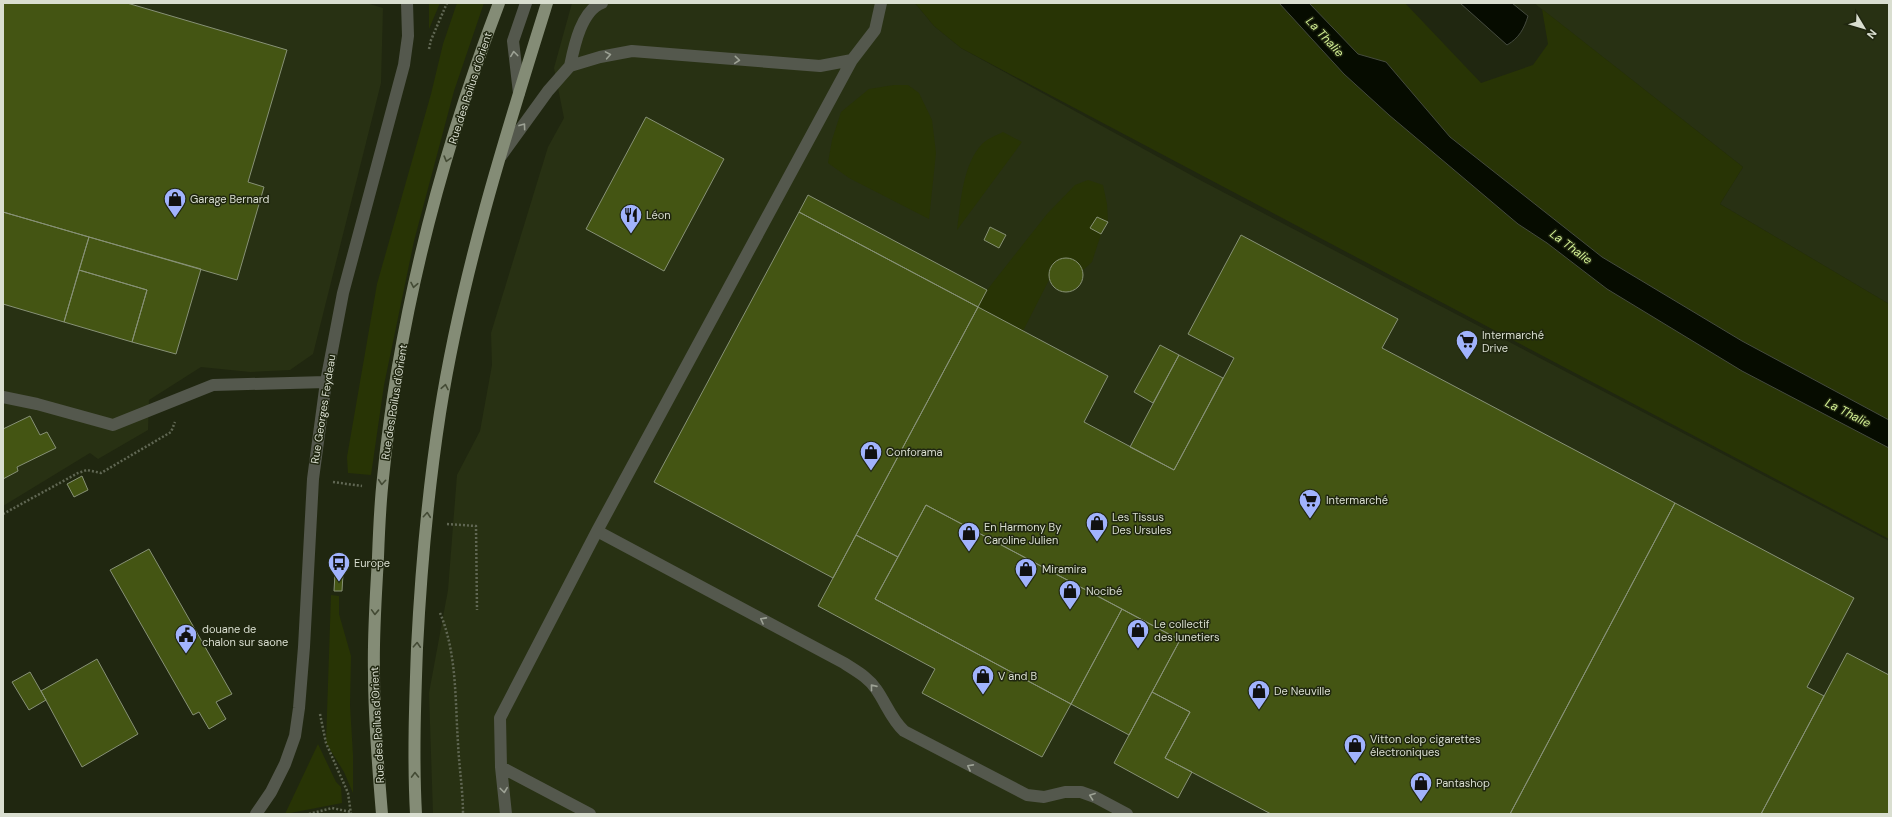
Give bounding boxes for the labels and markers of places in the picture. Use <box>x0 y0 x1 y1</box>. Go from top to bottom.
shop icon: Garage Bernard <box>162 186 188 219</box>
place label: Garage Bernard <box>190 192 270 206</box>
restaurant icon: Léon <box>618 202 644 235</box>
place label: Léon <box>646 208 671 222</box>
supermarket icon: Intermarché Drive <box>1454 328 1480 361</box>
place label: Intermarché Drive <box>1482 328 1544 355</box>
shop icon: Conforama <box>858 439 884 472</box>
place label: Conforama <box>886 445 943 459</box>
supermarket icon: Intermarché <box>1297 487 1323 520</box>
place label: Intermarché <box>1326 493 1388 507</box>
shop icon: Les Tissus Des Ursules <box>1084 510 1110 543</box>
place label: Les Tissus Des Ursules <box>1112 510 1172 537</box>
shop icon: En Harmony By Caroline Julien <box>956 520 982 553</box>
place label: En Harmony By Caroline Julien <box>984 520 1061 547</box>
bus stop icon: Europe <box>326 550 352 583</box>
place label: Europe <box>354 556 390 570</box>
shop icon: Miramira <box>1013 556 1039 589</box>
place label: Miramira <box>1042 562 1086 576</box>
shop icon: Nocibé <box>1057 578 1083 611</box>
place label: Nocibé <box>1086 584 1122 598</box>
shop icon: Le collectif des lunetiers <box>1125 617 1151 650</box>
place label: Le collectif des lunetiers <box>1154 617 1220 644</box>
public building icon: douane de chalon sur saone <box>173 622 199 655</box>
place label: douane de chalon sur saone <box>202 622 288 649</box>
shop icon: V and B <box>970 663 996 696</box>
place label: V and B <box>998 669 1037 683</box>
shop icon: De Neuville <box>1246 678 1272 711</box>
place label: De Neuville <box>1274 684 1331 698</box>
shop icon: Vitton clop cigarettes électroniques <box>1342 732 1368 765</box>
place label: Vitton clop cigarettes électroniques <box>1370 732 1481 759</box>
shop icon: Pantashop <box>1408 770 1434 803</box>
place label: Pantashop <box>1436 776 1490 790</box>

